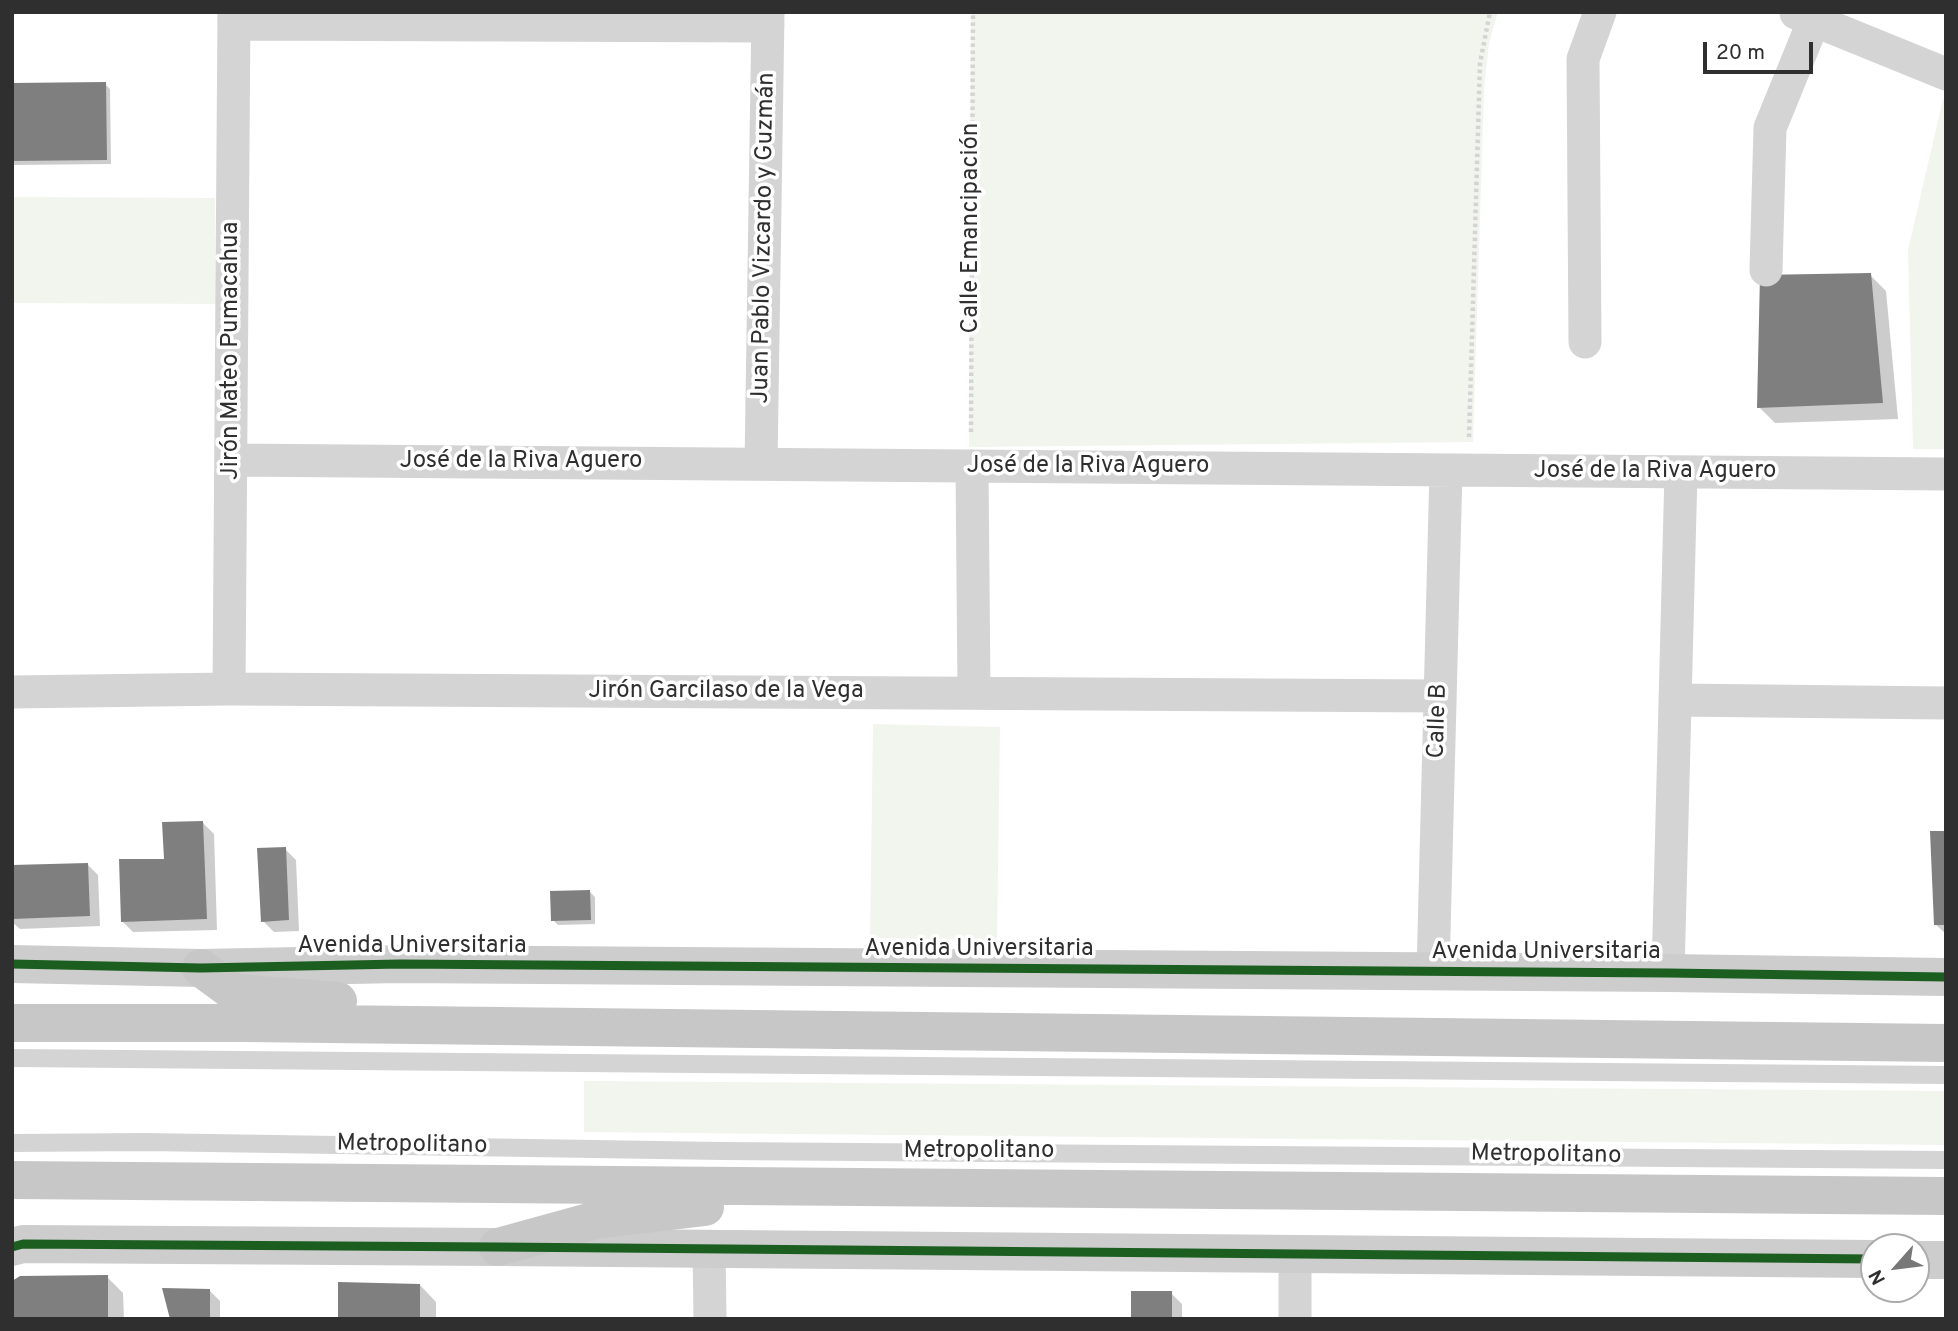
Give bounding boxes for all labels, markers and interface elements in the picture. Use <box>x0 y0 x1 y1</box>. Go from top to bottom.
scale bar <box>1706 28 1816 72</box>
text: 20 m <box>1716 40 1765 67</box>
street label: Juan Pablo Vizcardo y Guzmán <box>748 72 782 404</box>
street label: Calle Emancipación <box>958 123 986 333</box>
street label: Jirón Mateo Pumacahua <box>218 222 246 480</box>
street label: José de la Riva Aguero <box>400 448 642 476</box>
street label: José de la Riva Aguero <box>967 453 1209 481</box>
street label: José de la Riva Aguero <box>1534 458 1776 486</box>
street label: Jirón Garcilaso de la Vega <box>588 678 864 706</box>
street label: Calle B <box>1423 683 1455 759</box>
street label: Avenida Universitaria <box>297 933 527 961</box>
street label: Avenida Universitaria <box>864 936 1094 964</box>
street label: Avenida Universitaria <box>1431 939 1661 967</box>
street label: Metropolitano <box>336 1130 488 1162</box>
street label: Metropolitano <box>904 1138 1054 1166</box>
street label: Metropolitano <box>1470 1140 1622 1172</box>
north arrow <box>1860 1233 1930 1303</box>
text: N <box>1864 1265 1892 1289</box>

